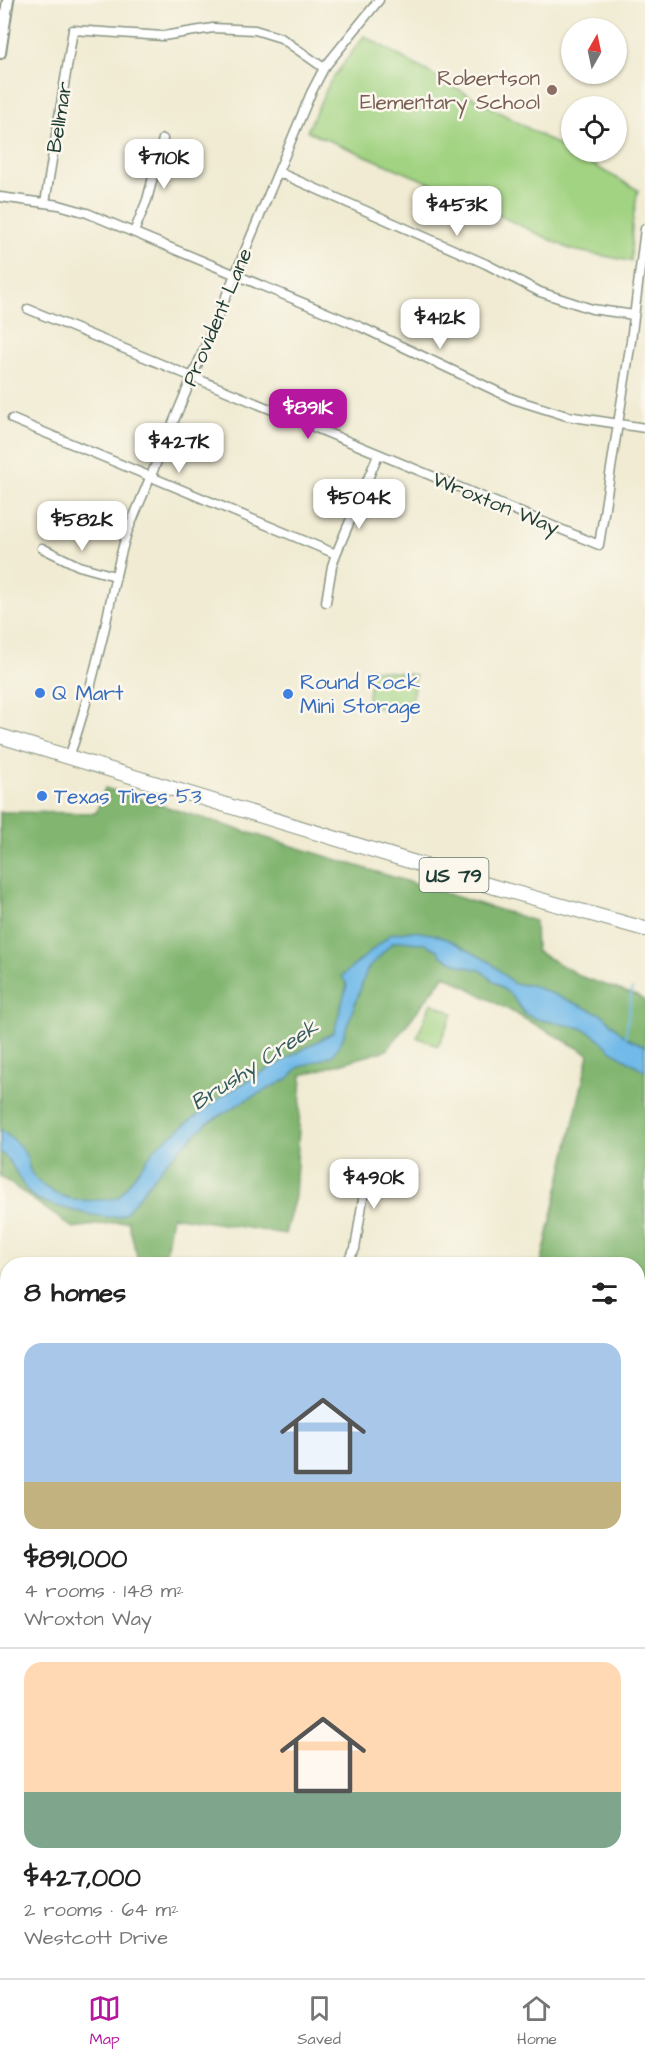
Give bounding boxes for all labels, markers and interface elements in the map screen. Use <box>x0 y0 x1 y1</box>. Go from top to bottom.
north arrow <box>561 18 627 84</box>
map controls <box>561 18 627 162</box>
place label: Robertson Elementary School <box>360 64 540 119</box>
street label: Bellmar <box>40 79 79 155</box>
marker: Robertson Elementary School <box>545 83 559 97</box>
button: locate <box>561 96 627 162</box>
pin: $710K <box>122 139 206 190</box>
text: $710K <box>139 144 189 172</box>
pin: $453K <box>415 186 499 237</box>
text: $453K <box>426 191 488 219</box>
street label: Provident Lane <box>175 244 260 391</box>
pin: $412K <box>398 299 482 350</box>
text: $412K <box>415 304 465 332</box>
pin: $891K <box>266 389 350 440</box>
text: $891K <box>283 394 333 422</box>
pin: $427K <box>137 423 221 474</box>
text: $427K <box>149 428 209 456</box>
street label: Wroxton Way <box>427 465 564 544</box>
pin: $504K <box>317 479 401 530</box>
text: $504K <box>327 484 391 512</box>
pin: $582K <box>40 501 124 552</box>
text: $582K <box>51 506 113 534</box>
place label: Round Rock Mini Storage <box>300 668 421 723</box>
place label: Q Mart <box>52 679 124 708</box>
marker: Q Mart <box>33 686 47 700</box>
marker: Round Rock Mini Storage <box>281 687 295 701</box>
place label: Texas Tires 53 <box>54 782 202 811</box>
marker: Texas Tires 53 <box>35 789 49 803</box>
road number: US 79 <box>420 858 488 892</box>
water label: Brushy Creek <box>185 1012 326 1119</box>
pin: $490K <box>332 1159 416 1210</box>
text: $490K <box>344 1164 404 1192</box>
text: 8 homes <box>24 1275 126 1311</box>
icon: filters <box>588 1277 621 1310</box>
icon: home <box>269 1382 377 1490</box>
text: $891,000 <box>24 1541 127 1577</box>
text: 4 rooms · 148 m² <box>24 1577 184 1605</box>
text: Wroxton Way <box>24 1605 152 1633</box>
icon: home <box>269 1701 377 1809</box>
text: $427,000 <box>24 1860 141 1896</box>
text: 2 rooms · 64 m² <box>24 1896 179 1924</box>
text: Westcott Drive <box>24 1924 168 1952</box>
tab: Map <box>88 1992 121 2050</box>
tab: Saved <box>297 1992 341 2050</box>
tab: Home <box>517 1992 557 2050</box>

